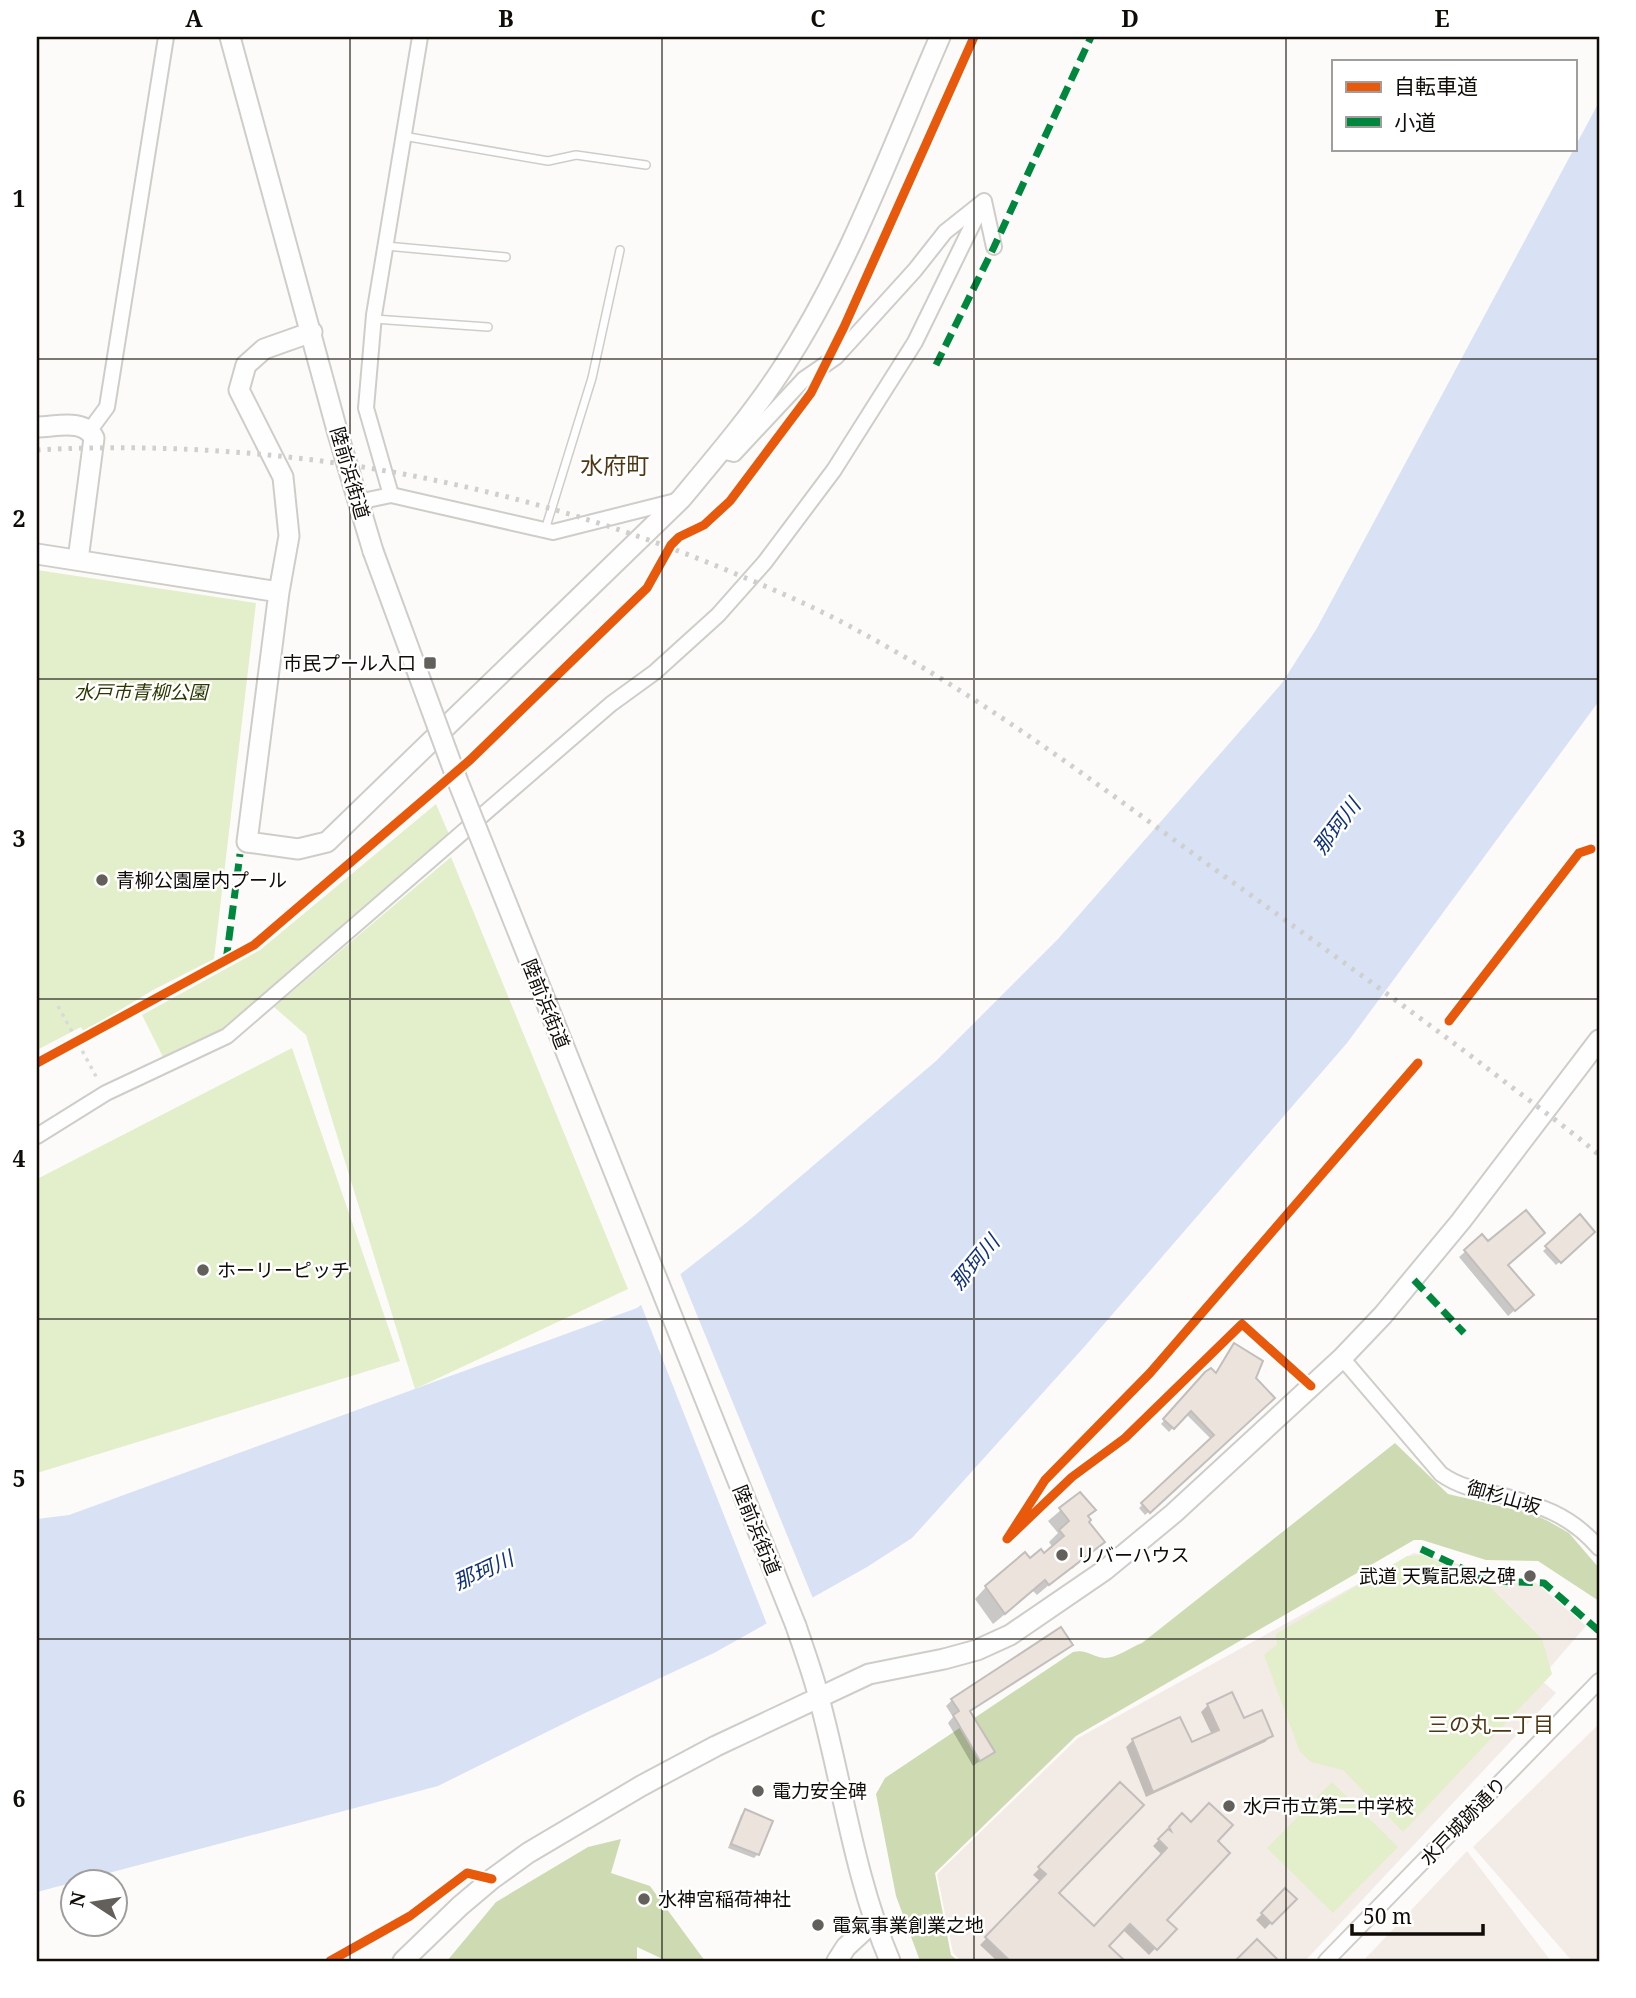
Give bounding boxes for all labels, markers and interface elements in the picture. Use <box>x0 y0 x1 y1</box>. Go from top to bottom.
text: A <box>185 2 203 34</box>
text: B <box>498 2 514 34</box>
text: C <box>810 2 826 34</box>
text: D <box>1121 2 1139 34</box>
text: E <box>1434 2 1450 34</box>
legend <box>1332 60 1576 150</box>
text: 自転車道 <box>1394 72 1478 100</box>
text: 小道 <box>1394 108 1436 136</box>
text: 1 <box>13 182 26 214</box>
street label: 陸前浜街道 <box>324 424 376 522</box>
district label: 水府町 <box>581 449 650 481</box>
text: 2 <box>13 502 26 534</box>
place label: 市民プール入口 <box>283 650 416 676</box>
marker: 市民プール入口 <box>422 655 438 671</box>
park label: 水戸市青柳公園 <box>74 679 210 705</box>
water label: 那珂川 <box>1306 791 1367 860</box>
text: 3 <box>13 822 26 854</box>
place label: 青柳公園屋内プール <box>116 867 287 893</box>
marker: 青柳公園屋内プール <box>94 872 110 888</box>
street label: 陸前浜街道 <box>516 955 576 1053</box>
text: 4 <box>13 1142 26 1174</box>
water label: 那珂川 <box>943 1227 1006 1295</box>
place label: ホーリーピッチ <box>217 1257 350 1283</box>
marker: ホーリーピッチ <box>195 1262 211 1278</box>
text: 5 <box>13 1462 26 1494</box>
street label: 御杉山坂 <box>1464 1474 1544 1520</box>
street label: 陸前浜街道 <box>727 1481 787 1579</box>
place label: リバーハウス <box>1076 1542 1190 1568</box>
water label: 那珂川 <box>449 1543 519 1596</box>
marker: リバーハウス <box>1054 1547 1070 1563</box>
place label: 武道 天覧記恩之碑 <box>1359 1563 1516 1589</box>
marker: 武道 天覧記恩之碑 <box>1522 1568 1538 1584</box>
district label: 三の丸二丁目 <box>1428 1710 1554 1738</box>
street label: 水戸城跡通り <box>1414 1771 1512 1871</box>
place label: 電力安全碑 <box>772 1778 867 1804</box>
text: 6 <box>13 1782 26 1814</box>
marker: 電力安全碑 <box>750 1783 766 1799</box>
place label: 水戸市立第二中学校 <box>1243 1793 1414 1819</box>
marker: 水戸市立第二中学校 <box>1221 1798 1237 1814</box>
north arrow <box>60 1868 130 1938</box>
place label: 水神宮稲荷神社 <box>658 1886 791 1912</box>
text: N <box>63 1889 92 1909</box>
marker: 水神宮稲荷神社 <box>636 1891 652 1907</box>
scale bar <box>1352 1893 1484 1937</box>
text: 50 m <box>1363 1902 1412 1930</box>
place label: 電氣事業創業之地 <box>832 1912 984 1938</box>
marker: 電氣事業創業之地 <box>810 1917 826 1933</box>

